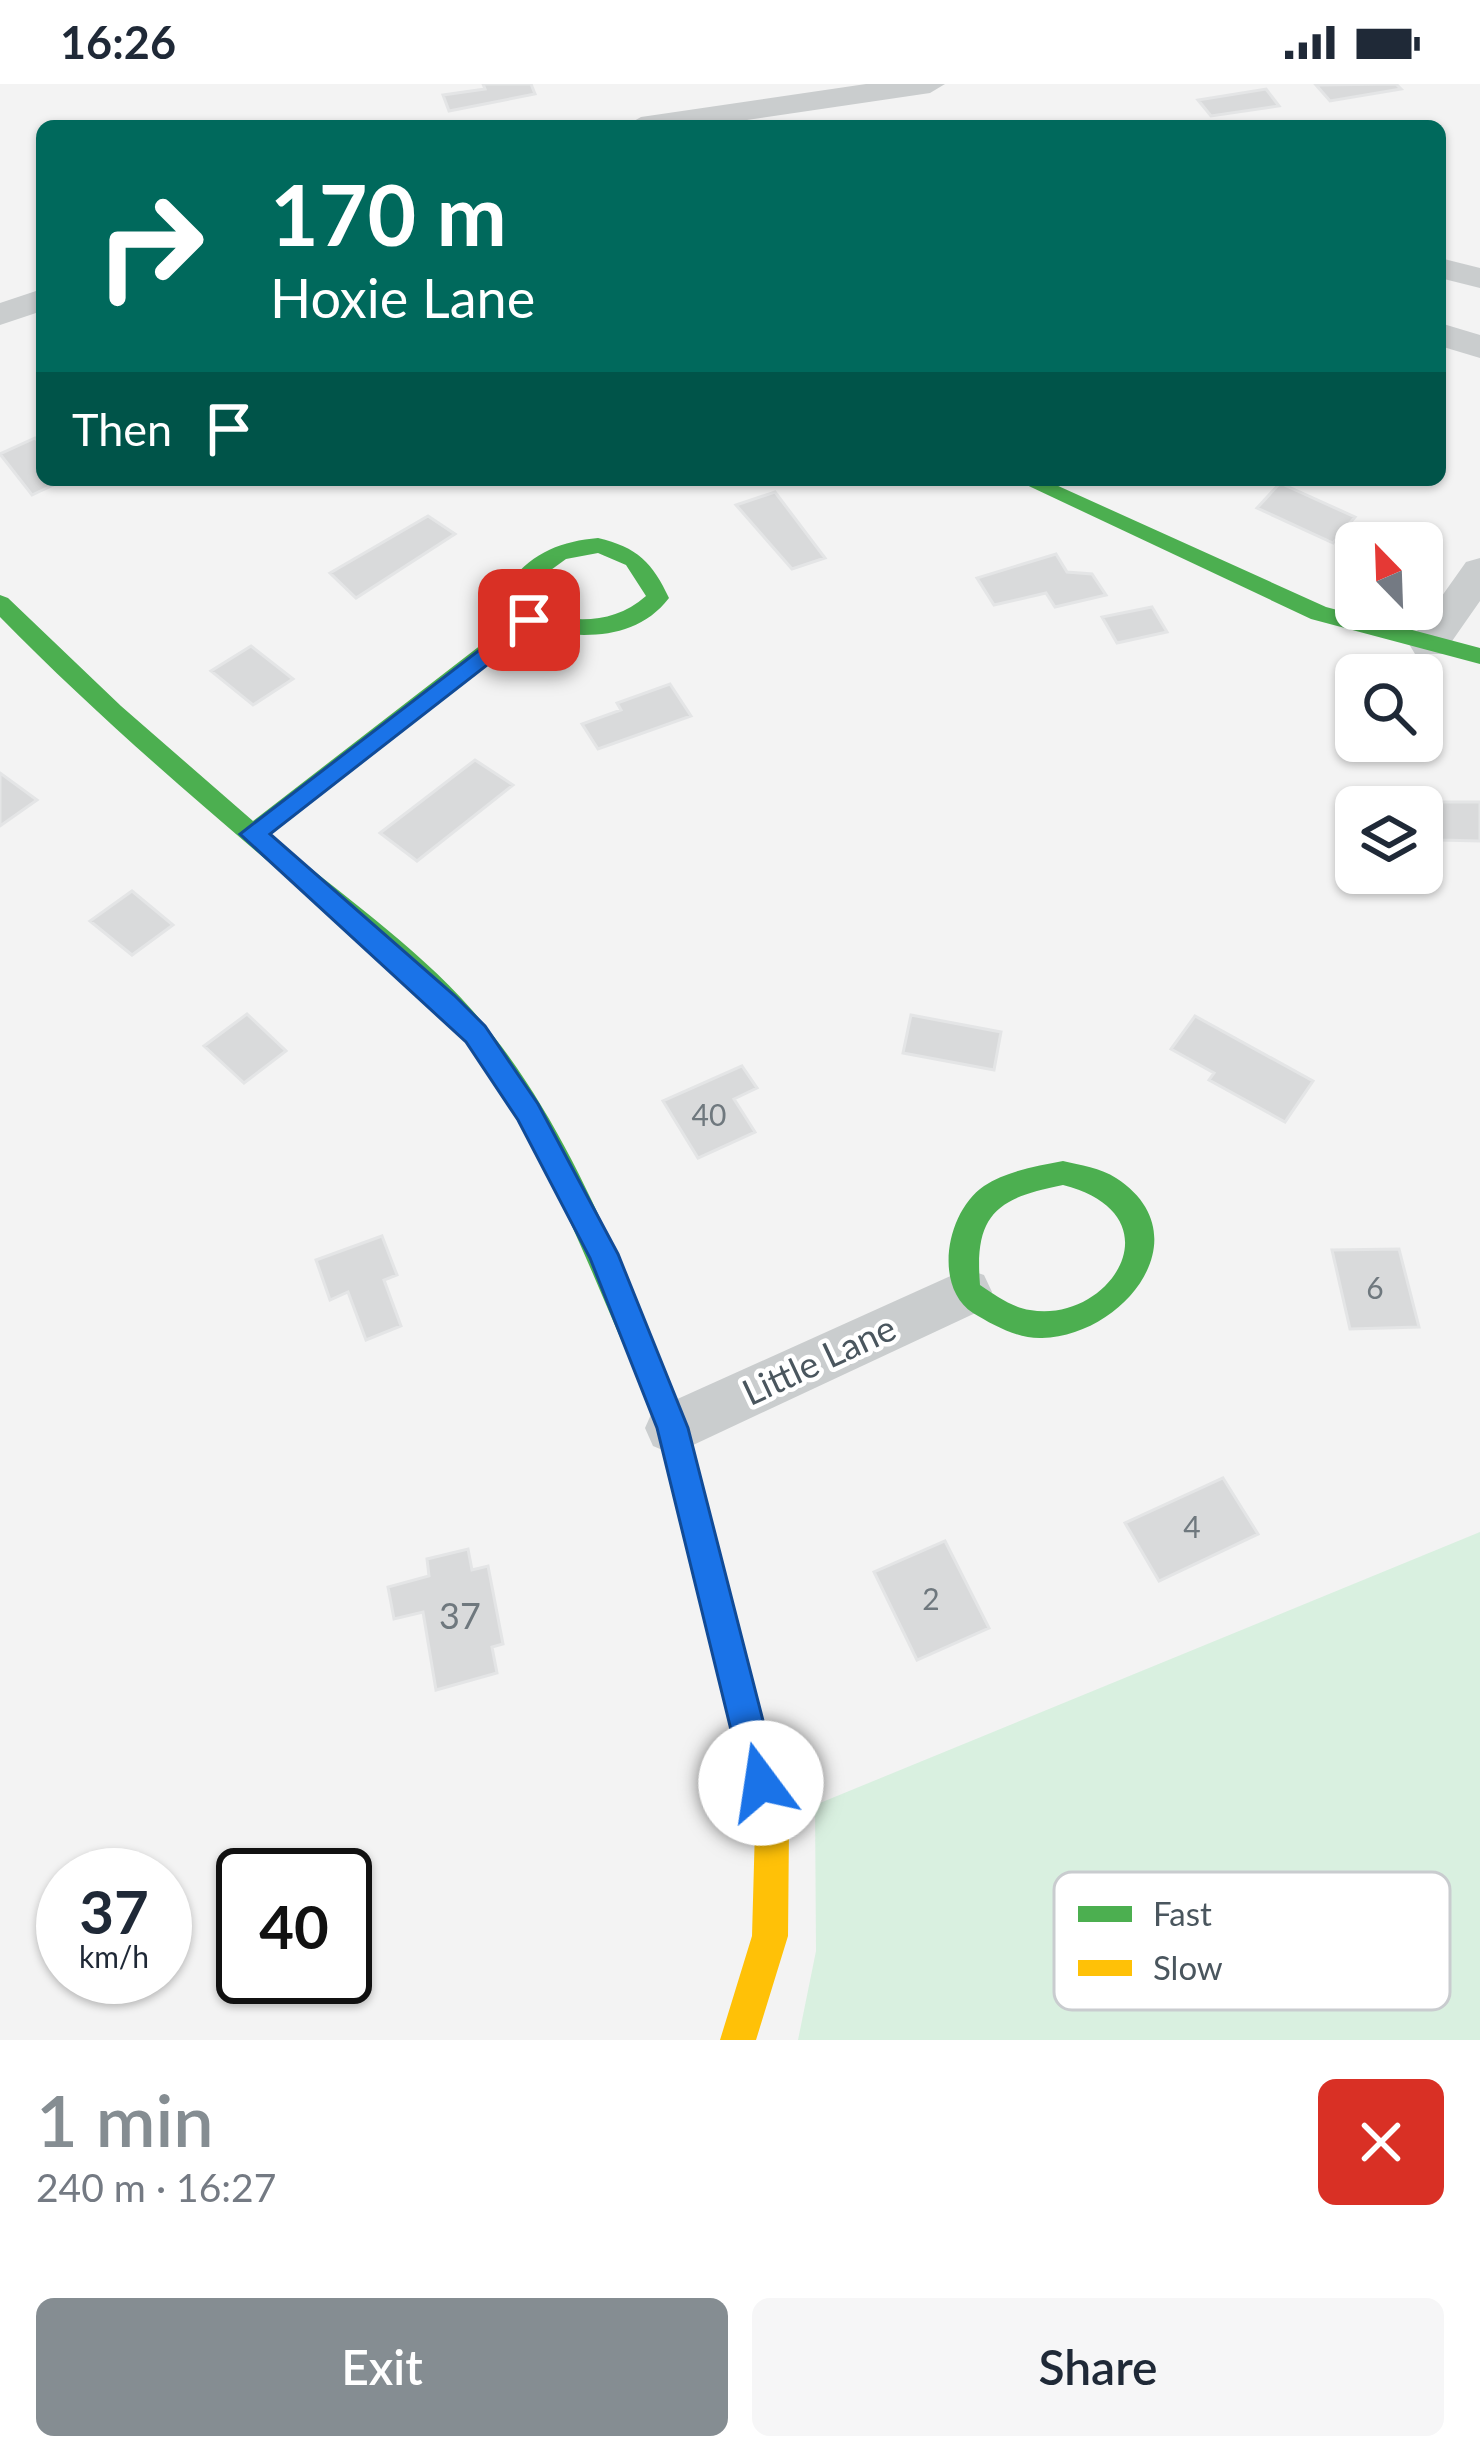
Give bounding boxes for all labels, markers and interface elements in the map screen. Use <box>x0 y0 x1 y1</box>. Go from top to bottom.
text: 16:26 <box>60 15 176 69</box>
text: 170 m <box>270 163 507 264</box>
icon: right <box>72 168 228 324</box>
text: Hoxie Lane <box>270 265 535 330</box>
icon: arrive <box>196 396 262 462</box>
text: Then <box>72 402 172 456</box>
north arrow <box>1335 522 1443 630</box>
map controls <box>1335 522 1443 894</box>
pin <box>478 569 580 671</box>
icon: arrive <box>496 587 562 653</box>
button: search <box>1335 654 1443 762</box>
button: layers <box>1335 786 1443 894</box>
house number: 40 <box>692 1096 726 1132</box>
house number: 6 <box>1366 1269 1384 1305</box>
street label: Little Lane <box>735 1305 902 1414</box>
house number: 4 <box>1183 1508 1201 1544</box>
house number: 2 <box>922 1580 940 1616</box>
house number: 37 <box>439 1593 481 1637</box>
position arrow <box>698 1720 824 1846</box>
speed limit sign: 40 <box>216 1848 372 2004</box>
legend <box>1054 1872 1450 2010</box>
text: 37 <box>79 1875 149 1947</box>
text: Fast <box>1153 1893 1212 1933</box>
text: km/h <box>79 1938 149 1974</box>
text: Slow <box>1153 1947 1223 1987</box>
text: 1 min <box>36 2076 214 2162</box>
button: close <box>1318 2079 1444 2205</box>
text: 240 m · 16:27 <box>36 2164 276 2210</box>
button: Exit <box>36 2298 728 2436</box>
button: Share <box>752 2298 1444 2436</box>

